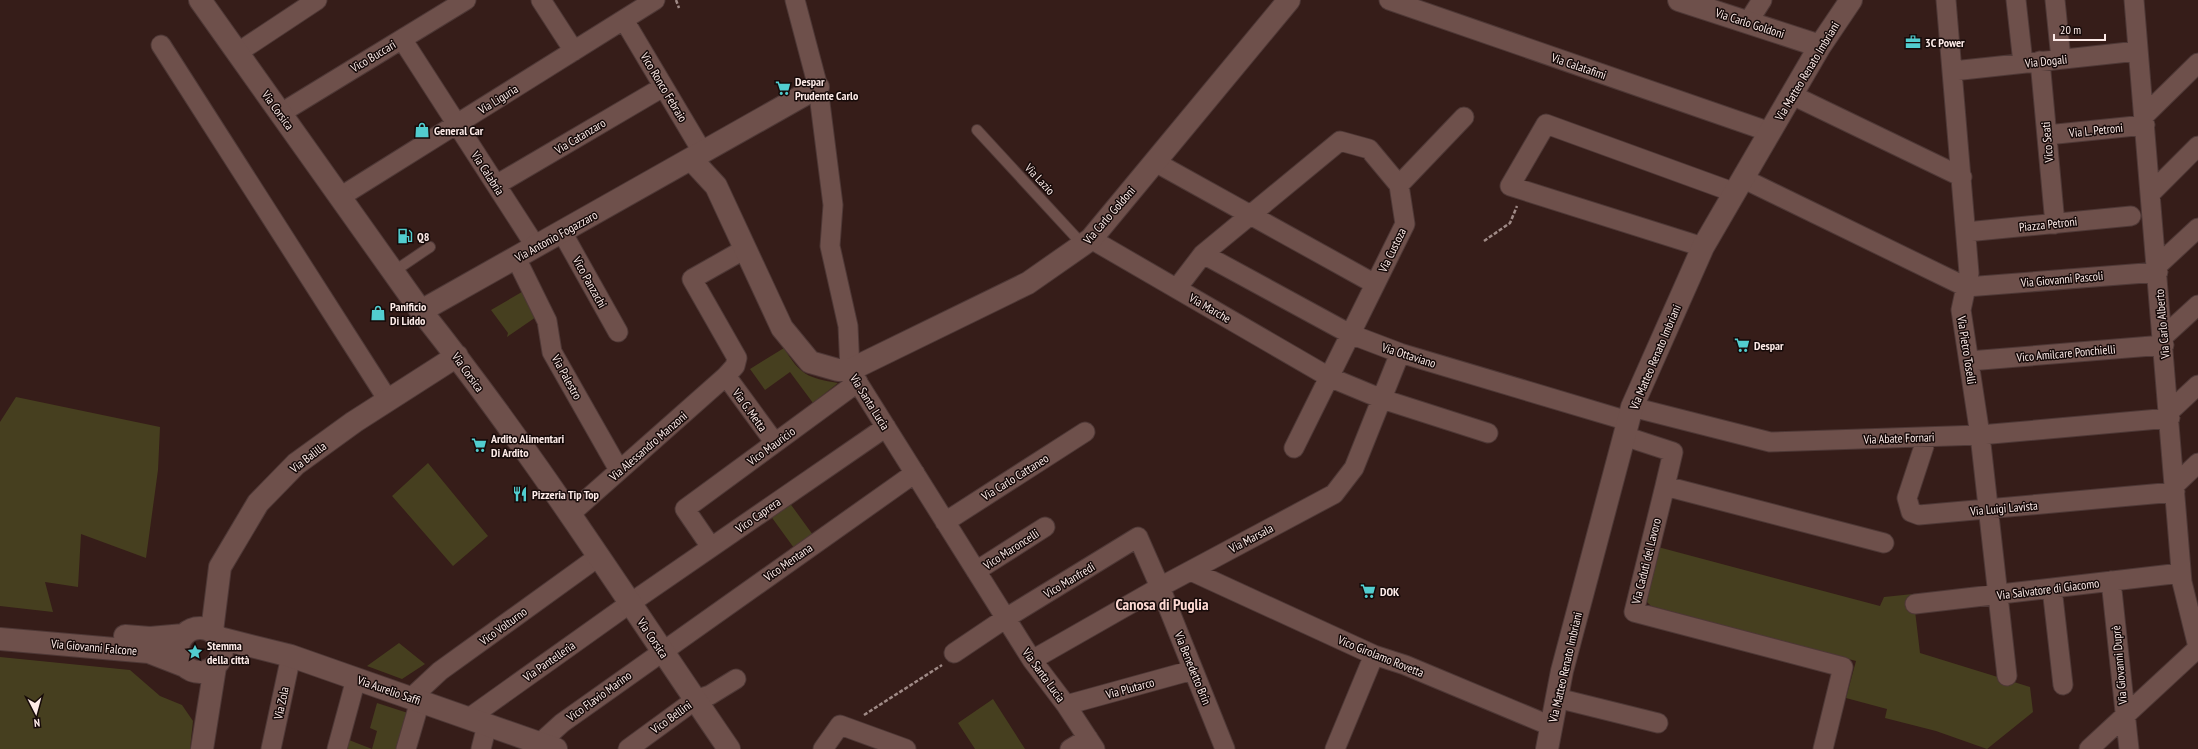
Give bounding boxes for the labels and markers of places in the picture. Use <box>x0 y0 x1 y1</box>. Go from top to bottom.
office icon: 3C Power <box>1904 33 1922 51</box>
place label: 3C Power <box>1925 35 1965 50</box>
place label: Despar Prudente Carlo <box>795 74 859 103</box>
supermarket icon: Despar Prudente Carlo <box>774 79 792 97</box>
shop icon: General Car <box>413 121 431 139</box>
place label: General Car <box>434 123 484 138</box>
fuel station icon: Q8 <box>396 227 414 245</box>
place label: Q8 <box>417 229 430 244</box>
place label: Panificio Di Liddo <box>390 299 427 328</box>
shop icon: Panificio Di Liddo <box>369 304 387 322</box>
supermarket icon: Despar <box>1733 336 1751 354</box>
place label: Despar <box>1754 338 1784 353</box>
place label: Ardito Alimentari Di Ardito <box>490 431 565 460</box>
supermarket icon: Ardito Alimentari Di Ardito <box>470 436 488 454</box>
restaurant icon: Pizzeria Tip Top <box>511 485 529 503</box>
place label: Pizzeria Tip Top <box>532 487 600 502</box>
supermarket icon: DOK <box>1359 582 1377 600</box>
place label: DOK <box>1380 584 1400 599</box>
place label: Stemma della città <box>207 638 250 667</box>
place icon: Stemma della città <box>186 643 204 661</box>

